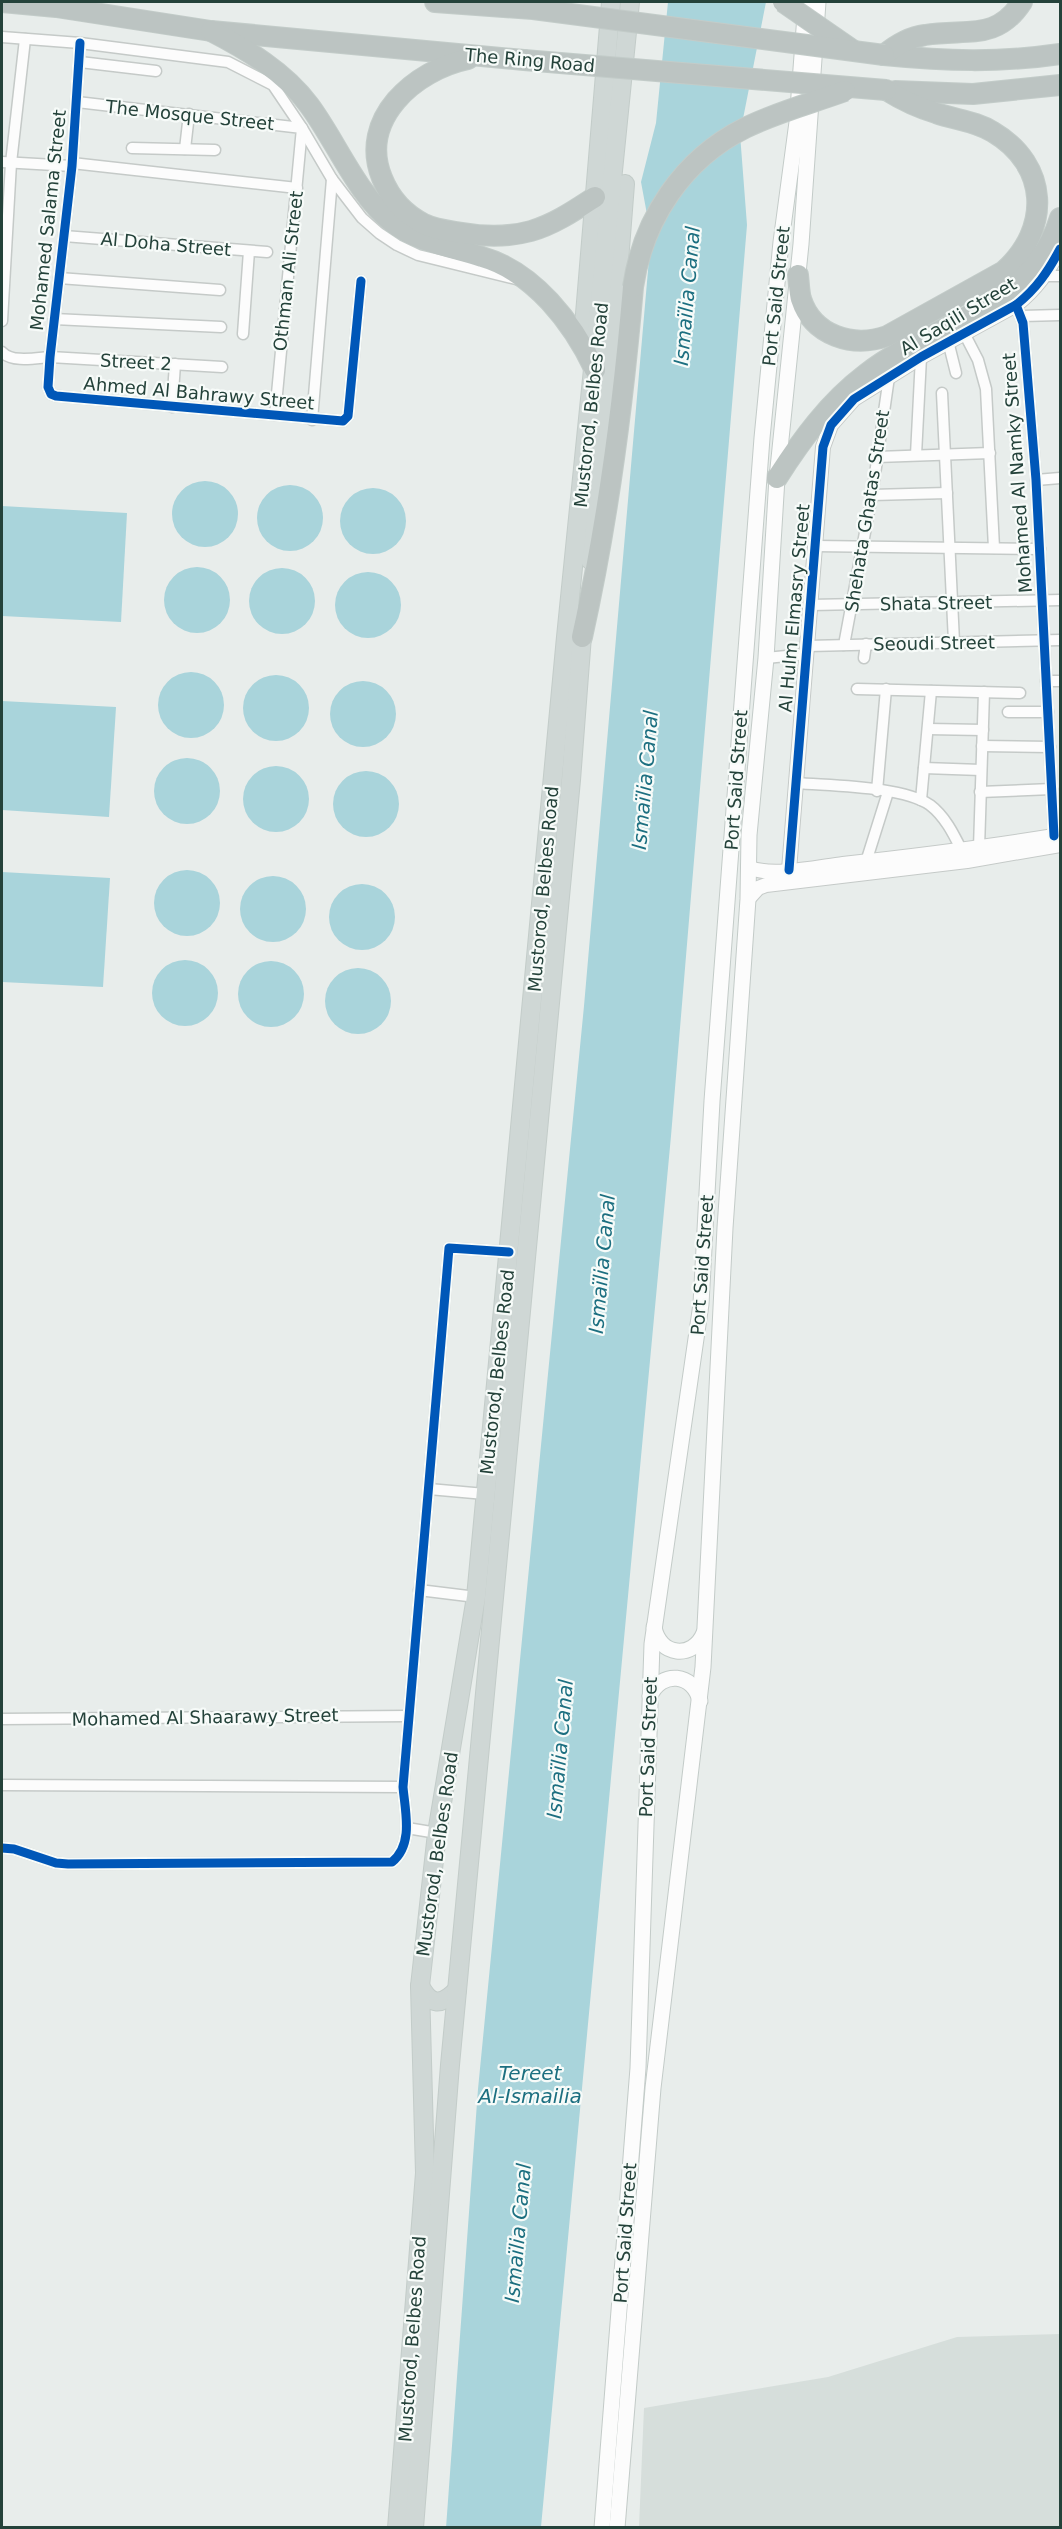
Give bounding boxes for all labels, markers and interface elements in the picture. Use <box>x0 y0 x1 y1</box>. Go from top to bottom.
street label: The Ring Road <box>463 44 596 76</box>
street label: The Mosque Street <box>104 96 275 134</box>
street label: Mohamed Salama Street <box>26 108 70 332</box>
street label: Othman Ali Street <box>269 190 307 352</box>
water label: Ismaïlia Canal <box>669 225 705 367</box>
street label: Port Said Street <box>758 225 794 367</box>
street label: Al Doha Street <box>100 228 232 260</box>
street label: Al Saqili Street <box>896 273 1020 359</box>
street label: Mustorod, Belbes Road <box>570 301 612 509</box>
street label: Street 2 <box>100 350 172 374</box>
street label: Mohamed Al Namky Street <box>998 352 1036 594</box>
street label: Ahmed Al Bahrawy Street <box>83 372 315 414</box>
street label: Shehata Ghatas Street <box>841 408 893 614</box>
street label: Al Hulm Elmasry Street <box>774 503 814 713</box>
street label: Shata Street <box>880 592 992 614</box>
street label: Seoudi Street <box>873 631 995 655</box>
water label: Ismaïlia Canal <box>627 709 663 851</box>
street label: Port Said Street <box>721 709 751 851</box>
street label: Mustorod, Belbes Road <box>524 785 562 993</box>
water label: Ismaïlia Canal <box>584 1193 620 1335</box>
street label: Port Said Street <box>687 1194 717 1336</box>
street label: Mustorod, Belbes Road <box>476 1268 518 1476</box>
street label: Port Said Street <box>635 1676 661 1818</box>
water label: Ismaïlia Canal <box>542 1678 578 1820</box>
street label: Mohamed Al Shaarawy Street <box>71 1704 339 1730</box>
street label: Mustorod, Belbes Road <box>412 1750 462 1958</box>
water label: Tereet Al-Ismailia <box>476 2061 582 2108</box>
water label: Ismaïlia Canal <box>500 2162 536 2304</box>
street label: Port Said Street <box>610 2162 640 2304</box>
street label: Mustorod, Belbes Road <box>394 2235 430 2443</box>

